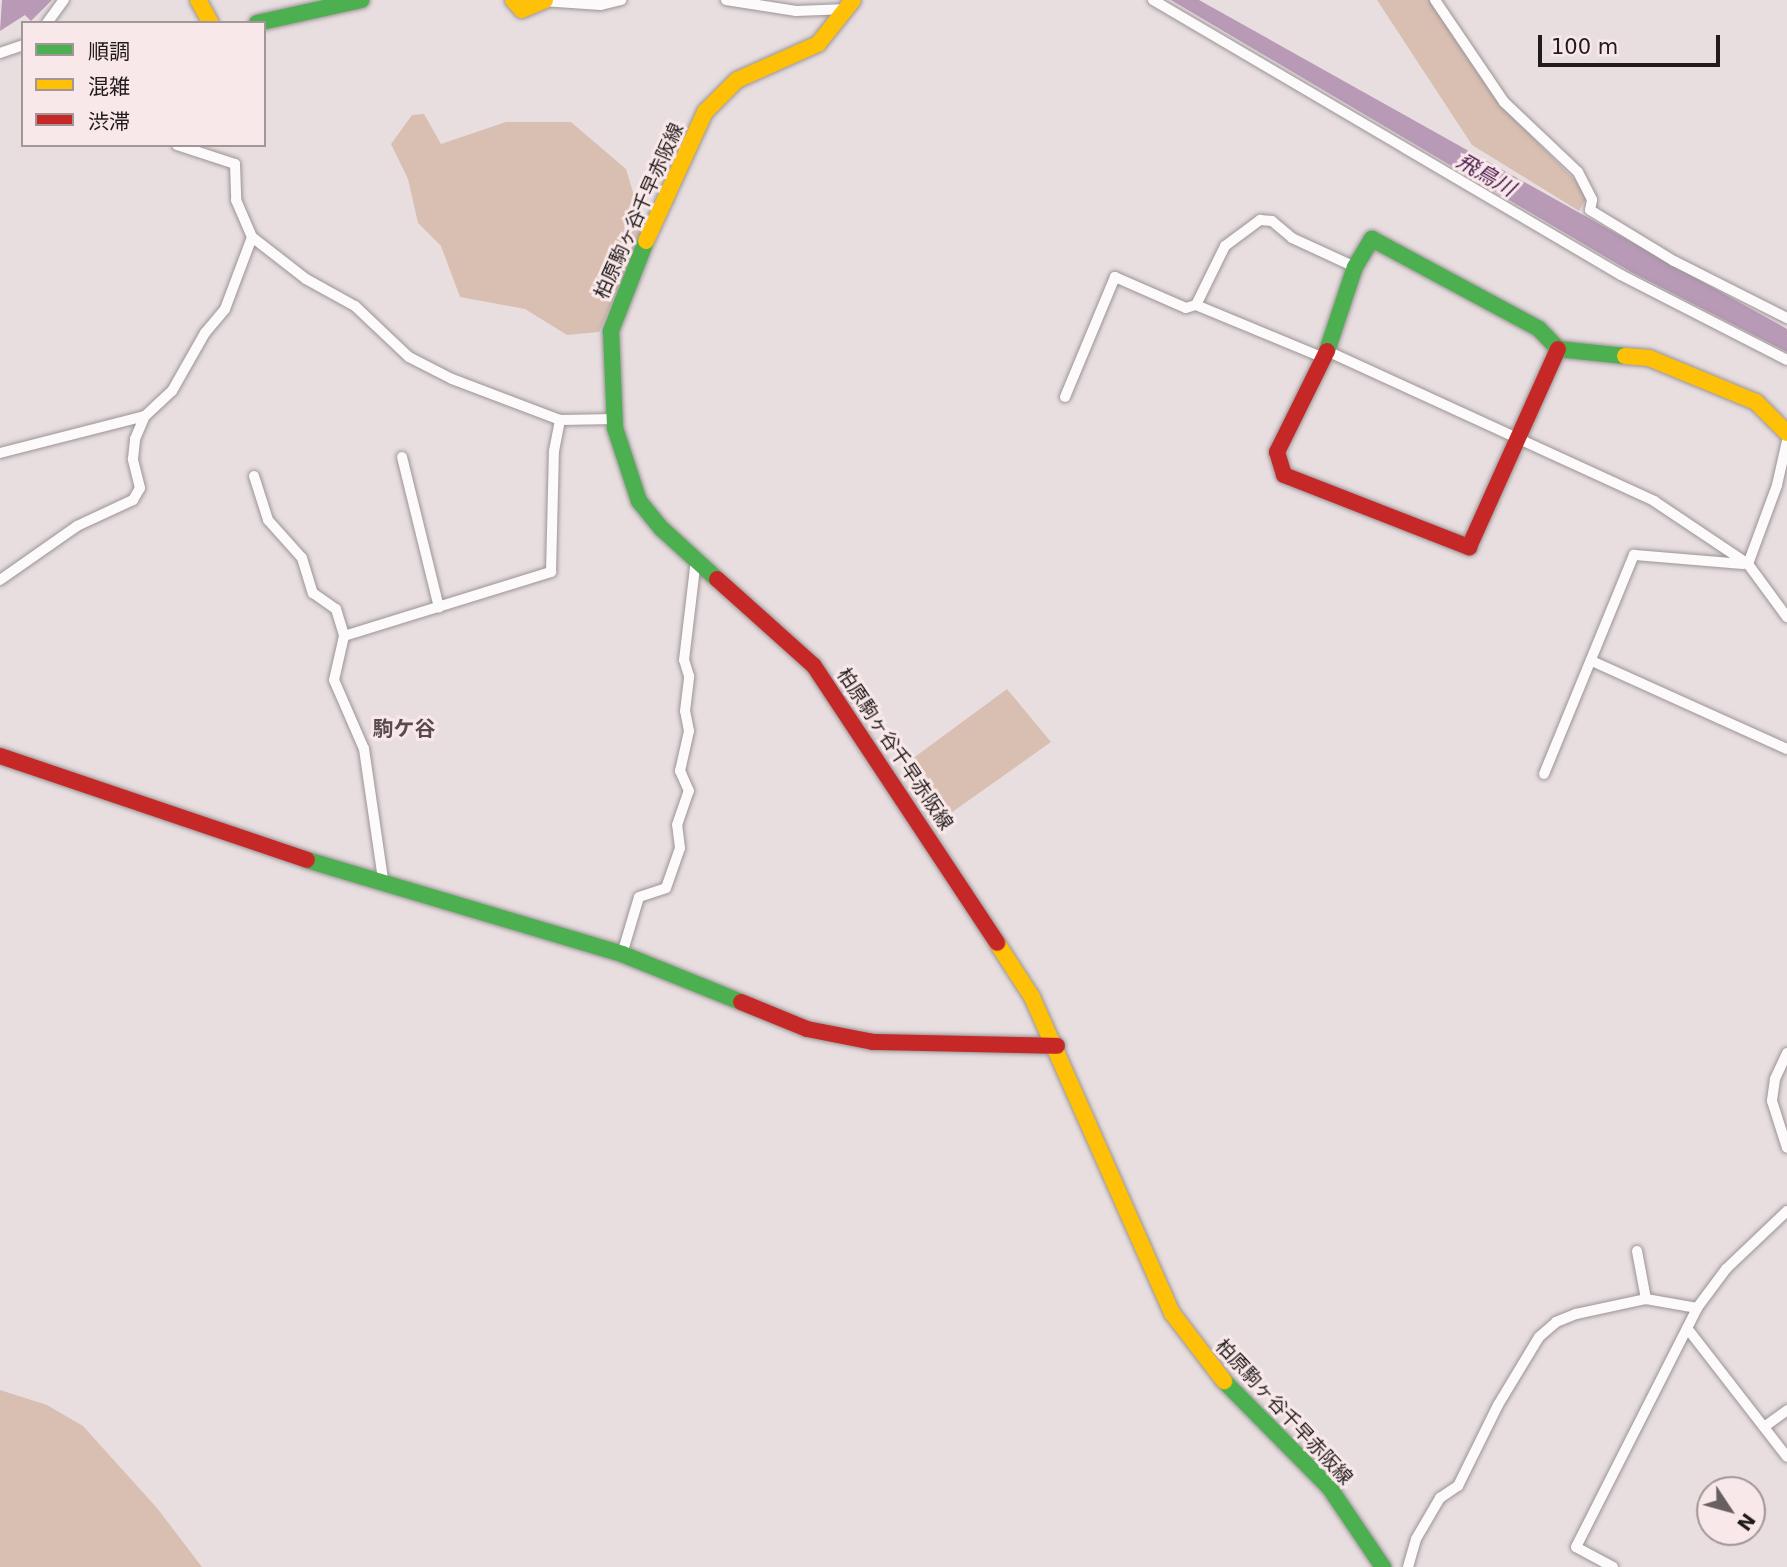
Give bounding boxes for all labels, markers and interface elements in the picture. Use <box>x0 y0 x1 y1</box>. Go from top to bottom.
legend <box>21 21 266 147</box>
scale bar <box>1542 21 1724 65</box>
text: 100 m <box>1551 35 1618 59</box>
text: 順調 <box>88 40 130 64</box>
text: 混雑 <box>88 75 130 99</box>
text: 渋滞 <box>88 110 130 134</box>
street label: 柏原駒ヶ谷千早赤阪線 <box>590 120 688 302</box>
water label: 飛鳥川 <box>1452 148 1520 202</box>
street label: 柏原駒ヶ谷千早赤阪線 <box>832 664 958 834</box>
district label: 駒ケ谷 <box>373 716 435 742</box>
street label: 柏原駒ヶ谷千早赤阪線 <box>1211 1335 1357 1489</box>
north arrow <box>1696 1476 1766 1546</box>
text: N <box>1733 1509 1760 1535</box>

